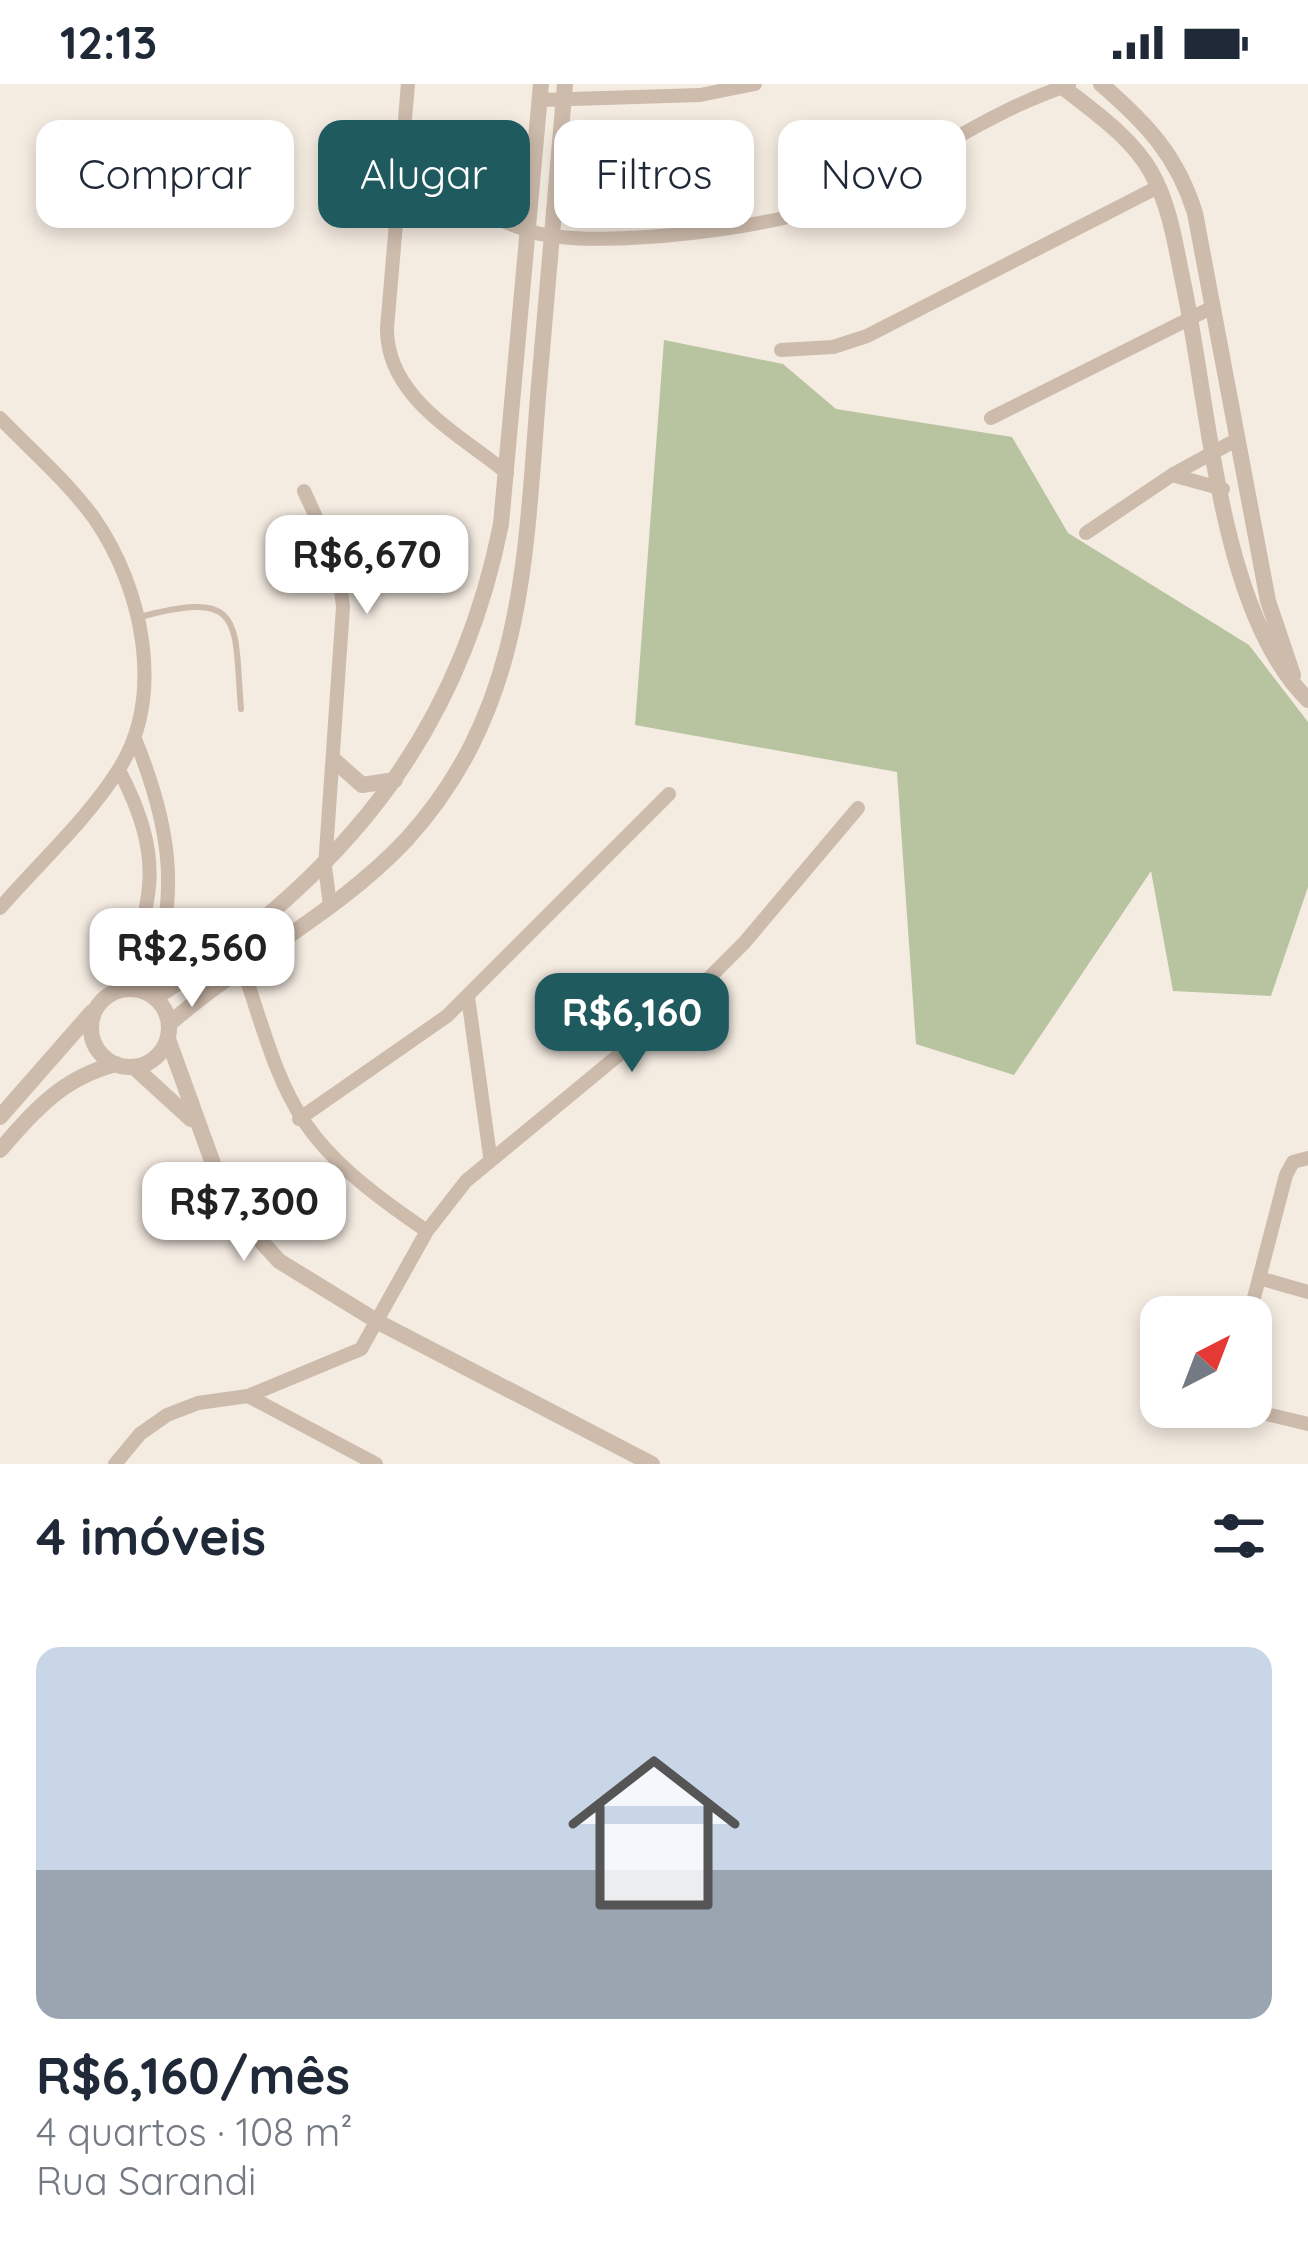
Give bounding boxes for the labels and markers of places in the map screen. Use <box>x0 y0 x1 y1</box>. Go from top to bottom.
pin: R$6,670 <box>256 515 478 617</box>
pin: R$2,560 <box>81 908 303 1010</box>
pin: R$6,160 <box>521 973 743 1075</box>
pin: R$7,300 <box>133 1162 355 1264</box>

